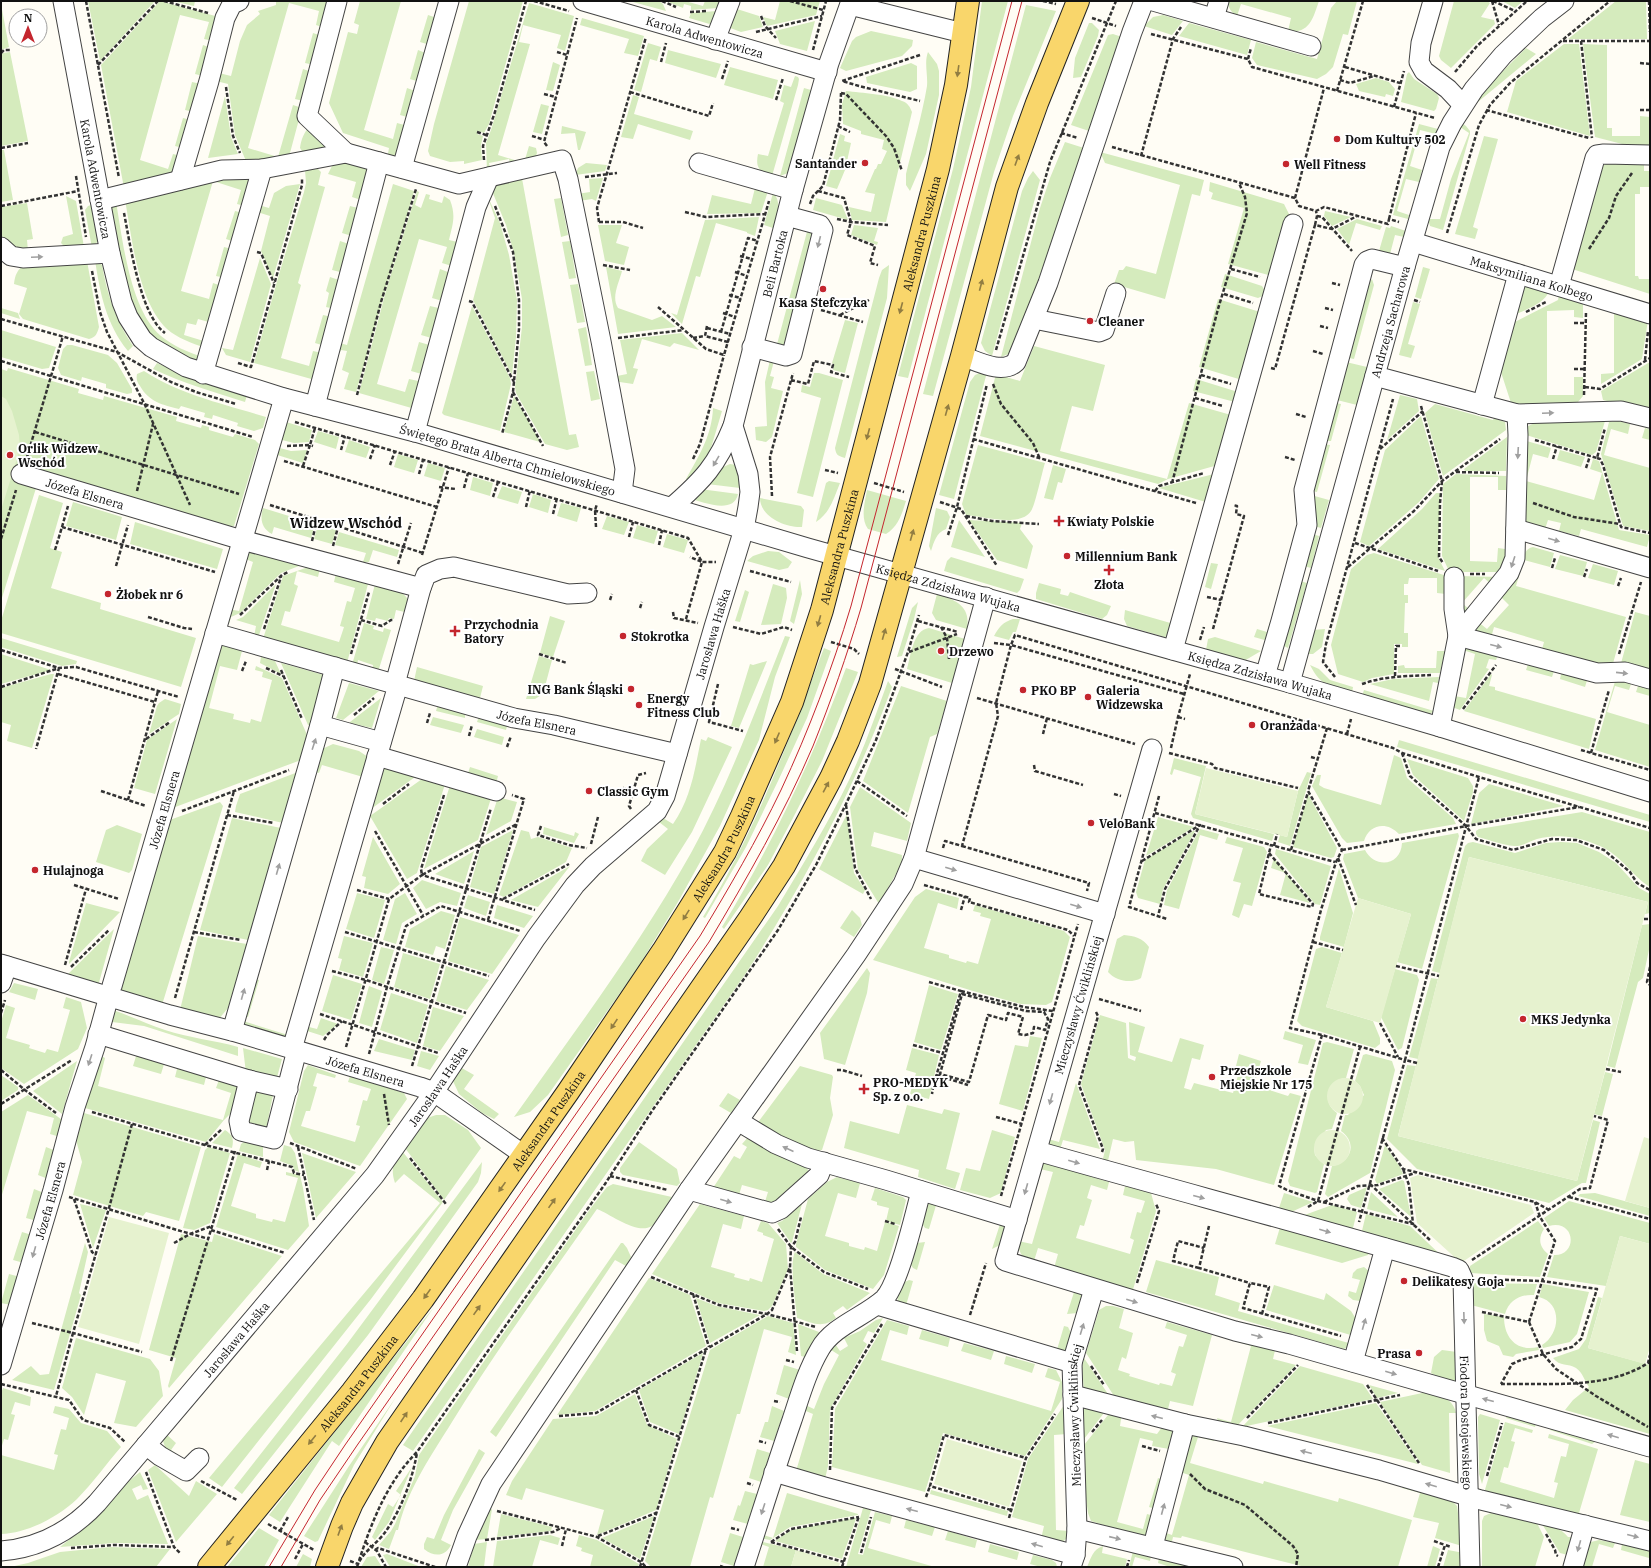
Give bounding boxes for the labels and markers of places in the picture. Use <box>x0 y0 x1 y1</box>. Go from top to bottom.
place label: Dom Kultury 502 <box>1345 132 1446 147</box>
marker: Dom Kultury 502 <box>1332 134 1342 144</box>
place label: Santander <box>795 156 857 171</box>
place label: Well Fitness <box>1294 157 1366 172</box>
marker: Santander <box>860 158 870 168</box>
marker: Well Fitness <box>1281 159 1291 169</box>
marker: Kasa Stefczyka <box>818 284 828 294</box>
place label: Kasa Stefczyka <box>779 295 867 310</box>
place label: Cleaner <box>1098 314 1144 329</box>
marker: Cleaner <box>1085 316 1095 326</box>
place label: Orlik Widzew Wschód <box>18 441 99 470</box>
marker: Orlik Widzew Wschód <box>5 450 15 460</box>
place label: Kwiaty Polskie <box>1067 514 1155 529</box>
marker: Kwiaty Polskie <box>1054 516 1064 526</box>
place label: Millennium Bank <box>1075 549 1178 564</box>
marker: Millennium Bank <box>1062 551 1072 561</box>
marker: Złota <box>1104 565 1114 575</box>
place label: Złota <box>1094 577 1124 592</box>
place label: Żłobek nr 6 <box>116 587 183 602</box>
marker: Żłobek nr 6 <box>103 589 113 599</box>
place label: Przychodnia Batory <box>464 617 539 646</box>
marker: Przychodnia Batory <box>449 625 461 637</box>
place label: Stokrotka <box>631 629 689 644</box>
marker: Stokrotka <box>618 631 628 641</box>
place label: Drzewo <box>949 644 994 659</box>
marker: Drzewo <box>936 646 946 656</box>
place label: ING Bank Śląski <box>527 681 623 697</box>
place label: PKO BP <box>1031 683 1076 698</box>
place label: Galeria Widzewska <box>1096 683 1163 712</box>
marker: ING Bank Śląski <box>626 684 636 694</box>
marker: PKO BP <box>1018 685 1028 695</box>
place label: Energy Fitness Club <box>647 691 720 720</box>
marker: Galeria Widzewska <box>1083 692 1093 702</box>
marker: Energy Fitness Club <box>634 700 644 710</box>
place label: Oranżada <box>1260 718 1317 733</box>
marker: Oranżada <box>1247 720 1257 730</box>
place label: Classic Gym <box>597 784 669 799</box>
marker: Classic Gym <box>584 786 594 796</box>
place label: VeloBank <box>1099 816 1155 831</box>
marker: VeloBank <box>1086 818 1096 828</box>
place label: Hulajnoga <box>43 863 104 878</box>
marker: Hulajnoga <box>30 865 40 875</box>
place label: MKS Jedynka <box>1531 1012 1611 1027</box>
marker: MKS Jedynka <box>1518 1014 1528 1024</box>
place label: Przedszkole Miejskie Nr 175 <box>1220 1063 1312 1092</box>
marker: Przedszkole Miejskie Nr 175 <box>1207 1072 1217 1082</box>
place label: PRO-MEDYK Sp. z o.o. <box>873 1075 949 1104</box>
marker: PRO-MEDYK Sp. z o.o. <box>858 1083 870 1095</box>
place label: Delikatesy Goja <box>1412 1274 1504 1289</box>
marker: Delikatesy Goja <box>1399 1276 1409 1286</box>
place label: Prasa <box>1377 1346 1411 1361</box>
marker: Prasa <box>1414 1348 1424 1358</box>

